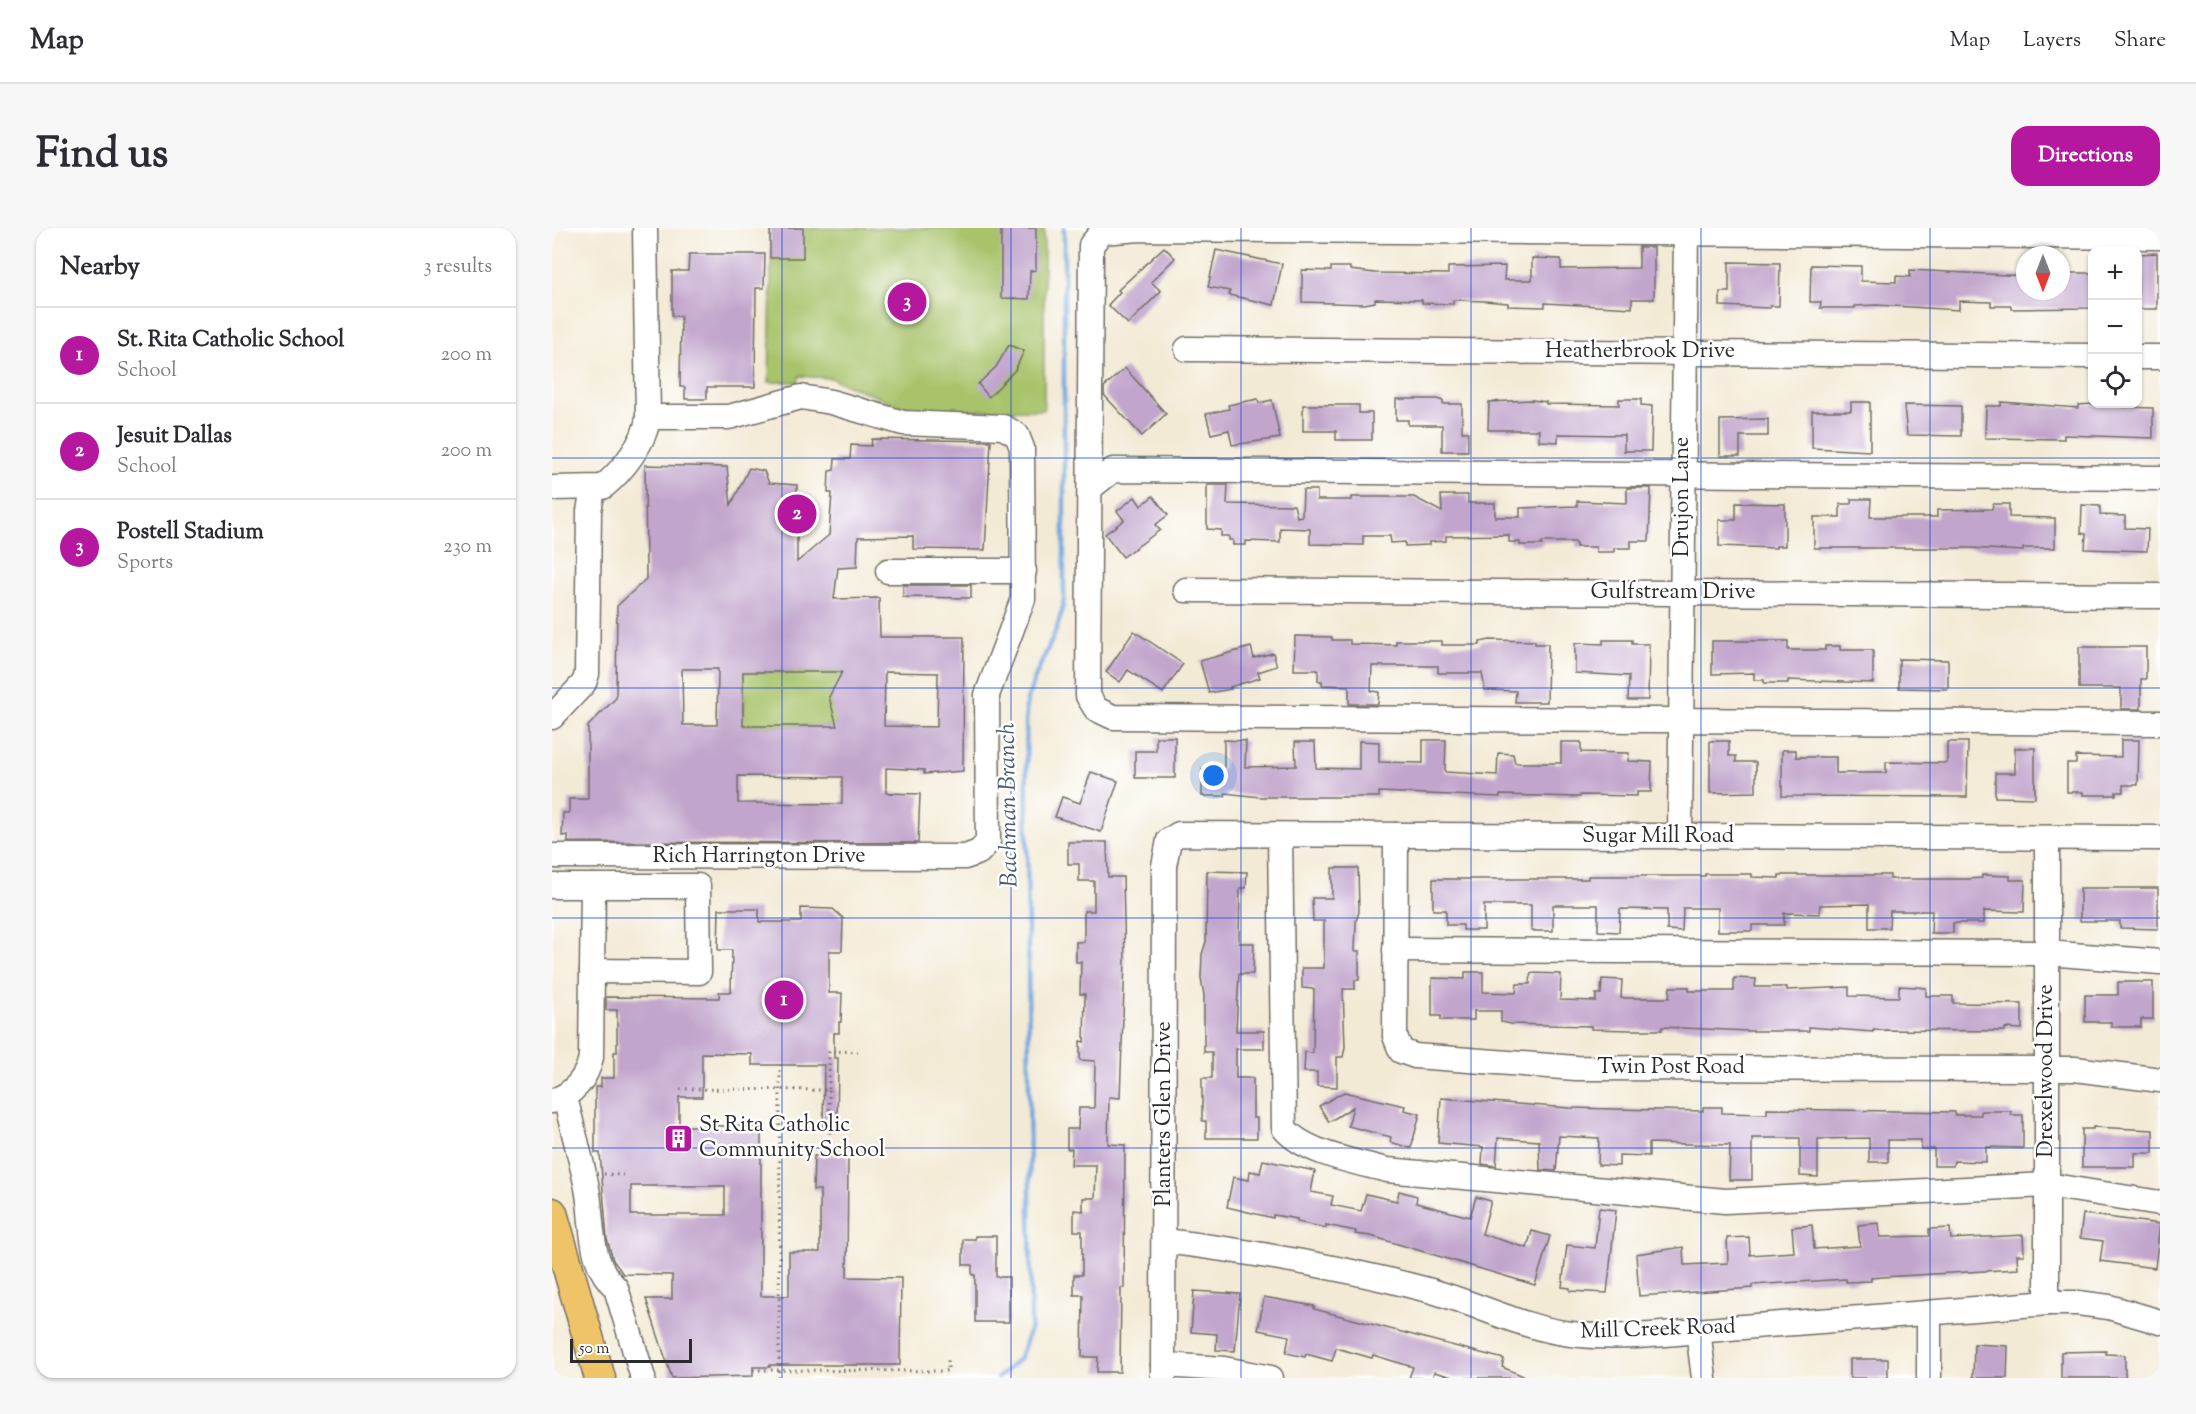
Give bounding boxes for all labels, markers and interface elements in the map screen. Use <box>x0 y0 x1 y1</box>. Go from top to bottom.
text: Map <box>30 21 84 61</box>
text: Map <box>1950 26 1990 56</box>
text: Layers <box>2023 26 2081 56</box>
text: Share <box>2114 26 2166 56</box>
text: Find us <box>36 126 168 186</box>
button: Directions <box>2011 126 2160 186</box>
north arrow <box>2016 246 2070 300</box>
map controls <box>2088 246 2142 408</box>
button: + <box>2088 246 2142 300</box>
text: Nearby <box>60 249 140 286</box>
text: 3 results <box>423 253 492 282</box>
pin: 3 <box>888 280 926 325</box>
button: − <box>2088 300 2142 354</box>
text: St. Rita Catholic School <box>117 325 344 357</box>
street label: Heatherbrook Drive <box>1545 336 1735 368</box>
text: 1 <box>76 341 83 370</box>
text: 200 m <box>441 341 492 370</box>
button: locate <box>2088 354 2142 408</box>
text: School <box>117 357 177 386</box>
text: Jesuit Dallas <box>117 421 232 453</box>
text: 2 <box>75 437 84 466</box>
text: 200 m <box>441 437 492 466</box>
street label: Drujon Lane <box>1667 437 1699 557</box>
text: School <box>117 453 177 482</box>
pin: 2 <box>778 492 816 536</box>
text: Postell Stadium <box>117 517 264 549</box>
text: 3 <box>75 533 84 562</box>
text: 230 m <box>443 533 492 562</box>
text: Sports <box>117 549 173 578</box>
street label: Gulfstream Drive <box>1590 577 1756 609</box>
water label: Bachman Branch <box>991 722 1027 888</box>
your location <box>1199 761 1228 790</box>
street label: Sugar Mill Road <box>1582 821 1734 853</box>
street label: Rich Harrington Drive <box>652 841 866 873</box>
pin: 1 <box>764 978 804 1022</box>
street label: Drexelwood Drive <box>2031 984 2063 1158</box>
street label: Planters Glen Drive <box>1149 1021 1181 1207</box>
street label: Twin Post Road <box>1597 1052 1745 1084</box>
place label: St Rita Catholic Community School <box>699 1110 885 1167</box>
building icon: St Rita Catholic Community School <box>662 1123 694 1155</box>
street label: Mill Creek Road <box>1580 1311 1736 1349</box>
scale bar <box>570 1336 692 1364</box>
text: 50 m <box>579 1338 610 1361</box>

